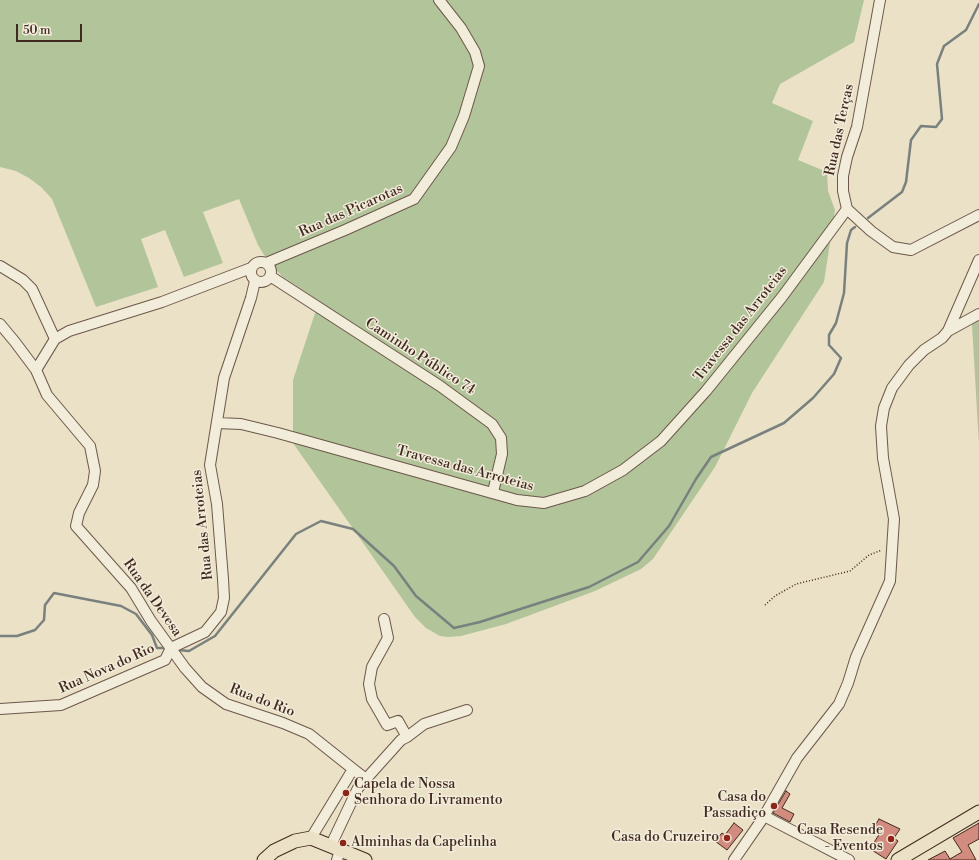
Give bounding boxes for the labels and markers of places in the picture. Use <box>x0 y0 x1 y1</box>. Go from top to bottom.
place label: Capela de Nossa Senhora do Livramento <box>354 777 503 810</box>
marker: Capela de Nossa Senhora do Livramento <box>341 788 351 798</box>
place label: Casa do Passadiço <box>703 790 766 822</box>
marker: Casa do Passadiço <box>769 801 779 811</box>
place label: Casa Resende - Eventos <box>797 823 883 856</box>
place label: Casa do Cruzeiro <box>611 830 719 846</box>
marker: Casa do Cruzeiro <box>722 833 732 843</box>
marker: Casa Resende - Eventos <box>886 834 896 844</box>
place label: Alminhas da Capelinha <box>351 835 497 851</box>
marker: Alminhas da Capelinha <box>338 838 348 848</box>

